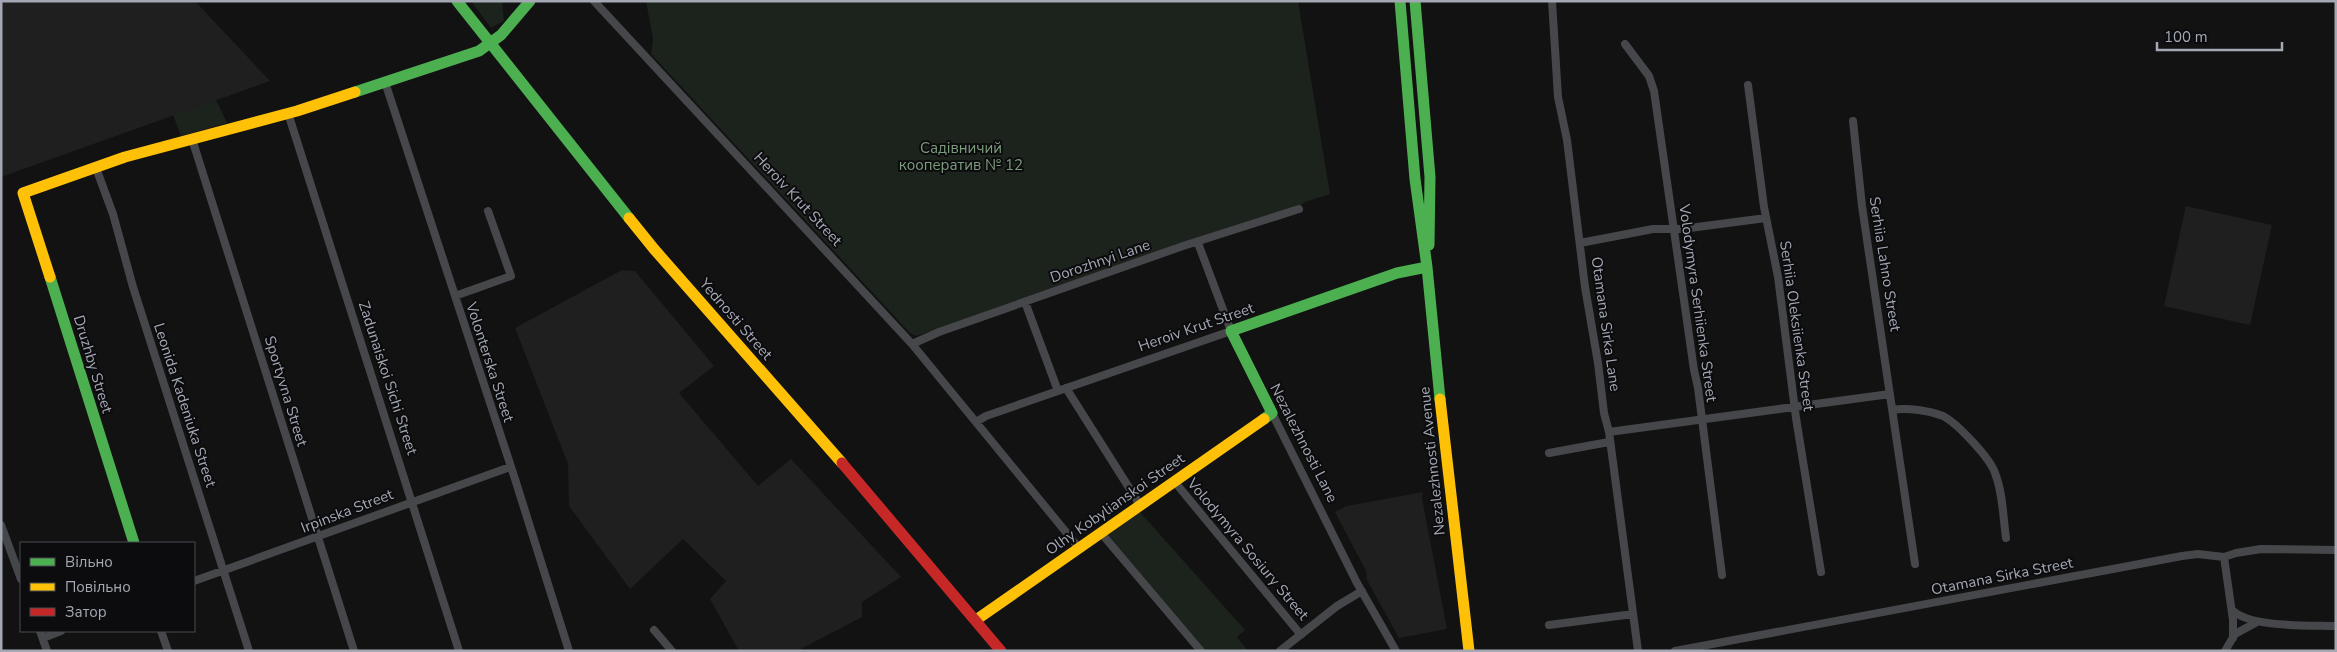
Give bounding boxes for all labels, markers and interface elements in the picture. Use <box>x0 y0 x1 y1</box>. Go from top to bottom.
scale bar <box>2157 20 2282 52</box>
text: 100 m <box>2164 27 2208 47</box>
park label: Садівничий кооператив № 12 <box>899 138 1023 175</box>
street label: Heroiv Krut Street <box>749 148 847 251</box>
street label: Serhiia Lahno Street <box>1864 195 1906 334</box>
street label: Volodymyra Serhiienka Street <box>1674 202 1722 404</box>
street label: Dorozhnyi Lane <box>1047 235 1153 287</box>
street label: Serhiia Oleksiienka Street <box>1775 239 1819 413</box>
street label: Otamana Sirka Lane <box>1587 255 1625 393</box>
street label: Yednosti Street <box>694 273 777 365</box>
street label: Heroiv Krut Street <box>1135 298 1257 356</box>
street label: Zadunaiskoi Sichi Street <box>354 299 423 458</box>
street label: Volonterska Street <box>461 299 519 425</box>
street label: Druzhby Street <box>69 313 118 416</box>
street label: Leonida Kadeniuka Street <box>149 320 221 490</box>
street label: Sportyvna Street <box>260 333 313 449</box>
street label: Nezalezhnosti Lane <box>1265 380 1343 506</box>
street label: Nezalezhnosti Avenue <box>1414 386 1450 536</box>
street label: Olhy Kobylianskoi Street <box>1042 448 1189 560</box>
street label: Volodymyra Sosiury Street <box>1182 473 1314 625</box>
street label: Irpinska Street <box>298 484 397 538</box>
legend <box>20 542 195 632</box>
text: Вільно <box>65 552 113 572</box>
street label: Otamana Sirka Street <box>1929 552 2075 600</box>
text: Повільно <box>65 577 131 597</box>
text: Затор <box>65 602 107 622</box>

